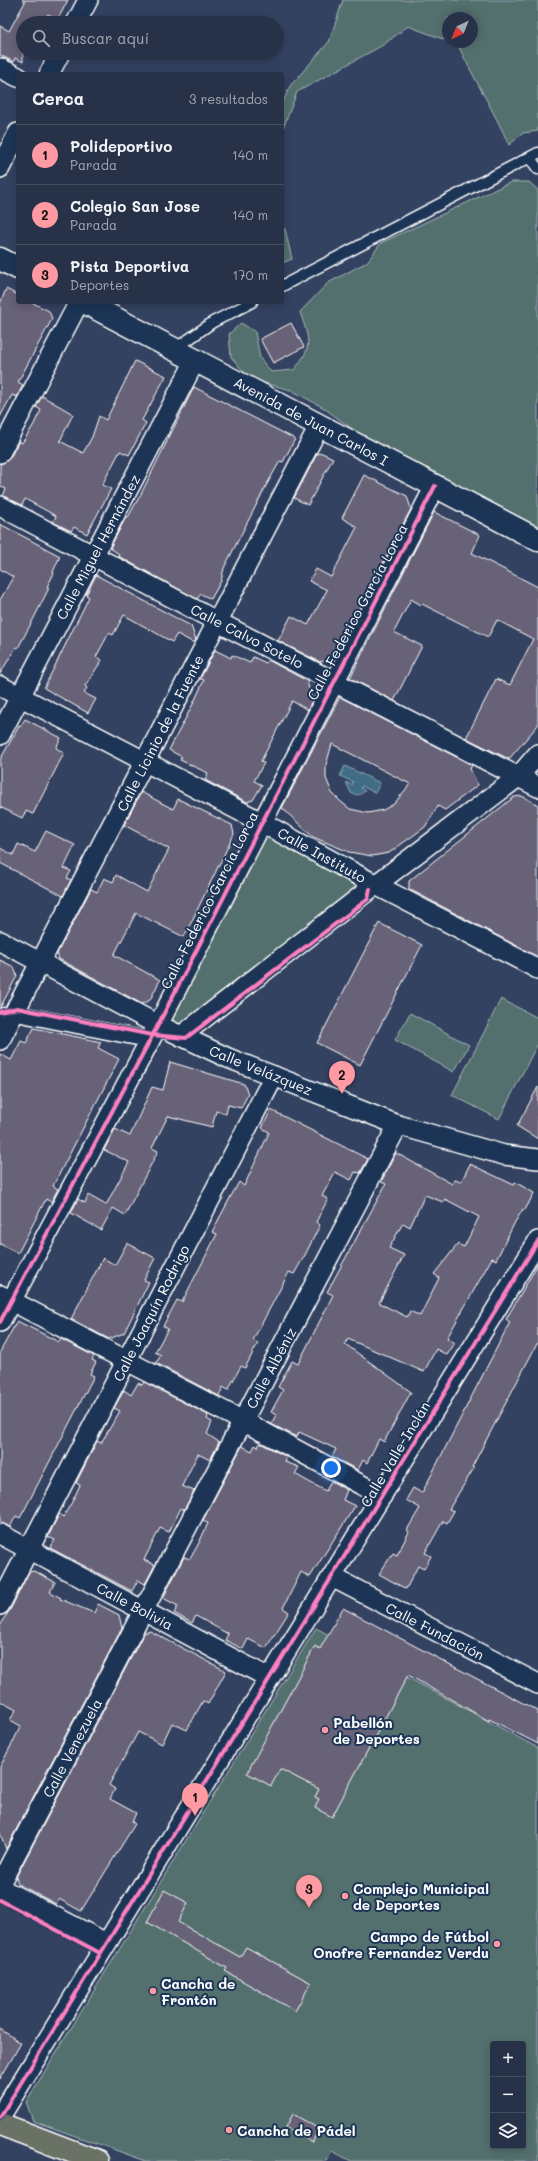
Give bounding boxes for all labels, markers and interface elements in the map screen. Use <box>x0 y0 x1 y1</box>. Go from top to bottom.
north arrow <box>442 12 478 48</box>
search box <box>16 16 284 60</box>
icon: search <box>30 27 52 49</box>
text: Buscar aquí <box>62 28 149 48</box>
text: Cerca <box>32 87 84 109</box>
text: 3 resultados <box>189 90 268 107</box>
text: Polideportivo <box>70 136 172 156</box>
text: 1 <box>42 146 48 163</box>
text: 140 m <box>232 146 268 163</box>
text: Parada <box>70 156 117 173</box>
text: Colegio San Jose <box>70 196 200 216</box>
text: 2 <box>41 206 49 223</box>
text: 140 m <box>232 206 268 223</box>
text: Parada <box>70 216 117 233</box>
text: Pista Deportiva <box>70 256 189 276</box>
text: 3 <box>41 266 49 283</box>
text: 170 m <box>232 266 268 283</box>
text: Deportes <box>70 276 129 293</box>
street label: Avenida de Juan Carlos I <box>231 372 391 470</box>
street label: Calle Miguel Hernández <box>52 471 145 623</box>
street label: Calle Federico García Lorca <box>302 521 412 703</box>
street label: Calle Calvo Sotelo <box>187 599 307 673</box>
street label: Calle Licinio de la Fuente <box>112 651 208 815</box>
street label: Calle Federico García Lorca <box>156 808 262 992</box>
street label: Calle Instituto <box>274 823 370 887</box>
street label: Calle Velázquez <box>207 1041 316 1099</box>
pin: 2 <box>329 1061 355 1094</box>
street label: Calle Joaquín Rodrigo <box>108 1242 194 1384</box>
street label: Calle Albéniz <box>242 1324 300 1412</box>
street label: Calle Valle-Inclán <box>356 1398 434 1510</box>
your location <box>321 1458 341 1478</box>
street label: Calle Bolivia <box>93 1578 177 1634</box>
street label: Calle Fundación <box>382 1598 488 1664</box>
street label: Calle Venezuela <box>38 1695 106 1801</box>
place label: Pabellón de Deportes <box>333 1713 420 1748</box>
marker: Pabellón de Deportes <box>320 1725 330 1735</box>
pin: 1 <box>182 1783 208 1816</box>
pin: 3 <box>296 1875 322 1908</box>
place label: Complejo Municipal de Deportes <box>353 1879 489 1914</box>
marker: Complejo Municipal de Deportes <box>340 1891 350 1901</box>
place label: Campo de Fútbol Onofre Fernandez Verdu <box>313 1927 489 1962</box>
marker: Campo de Fútbol Onofre Fernandez Verdu <box>492 1939 502 1949</box>
place label: Cancha de Frontón <box>161 1974 235 2009</box>
marker: Cancha de Frontón <box>148 1986 158 1996</box>
map controls <box>490 2041 526 2149</box>
button: + <box>490 2041 526 2077</box>
button: − <box>490 2077 526 2113</box>
button: layers <box>490 2113 526 2149</box>
place label: Cancha de Pádel <box>237 2121 356 2140</box>
marker: Cancha de Pádel <box>224 2125 234 2135</box>

